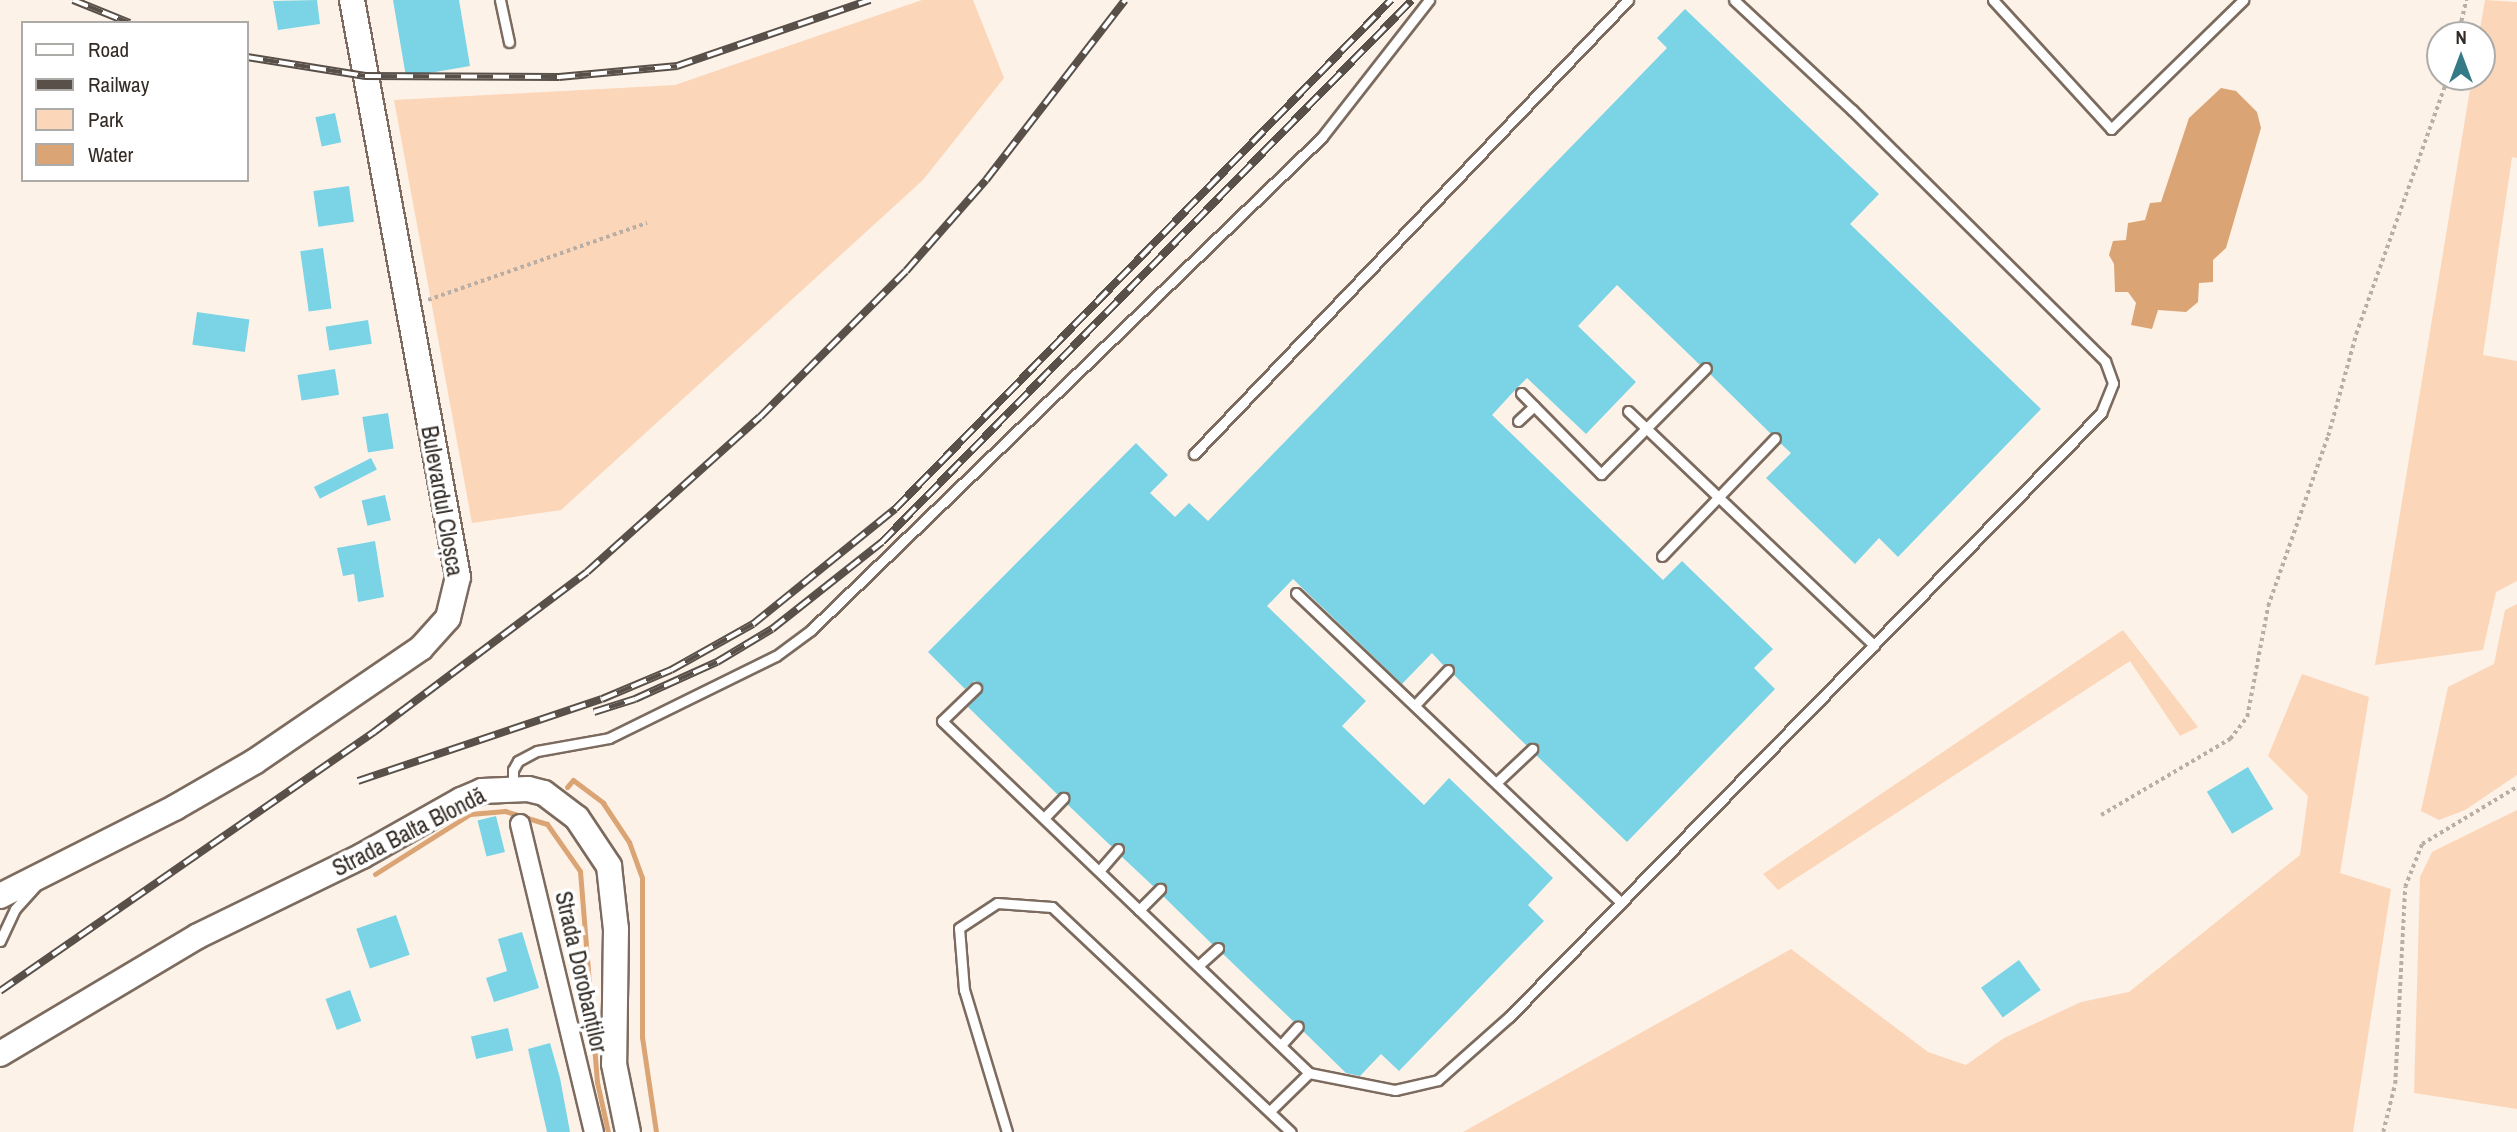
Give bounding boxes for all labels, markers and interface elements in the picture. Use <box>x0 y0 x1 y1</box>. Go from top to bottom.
legend <box>21 21 248 182</box>
north arrow <box>2426 21 2496 91</box>
text: N <box>2455 24 2467 50</box>
text: Road <box>88 35 129 64</box>
text: Railway <box>88 70 149 99</box>
text: Park <box>88 105 123 134</box>
text: Water <box>88 140 133 169</box>
street label: Bulevardul Cloșca <box>415 424 469 578</box>
street label: Strada Balta Blondă <box>328 782 490 882</box>
street label: Strada Dorobanților <box>549 889 613 1055</box>

